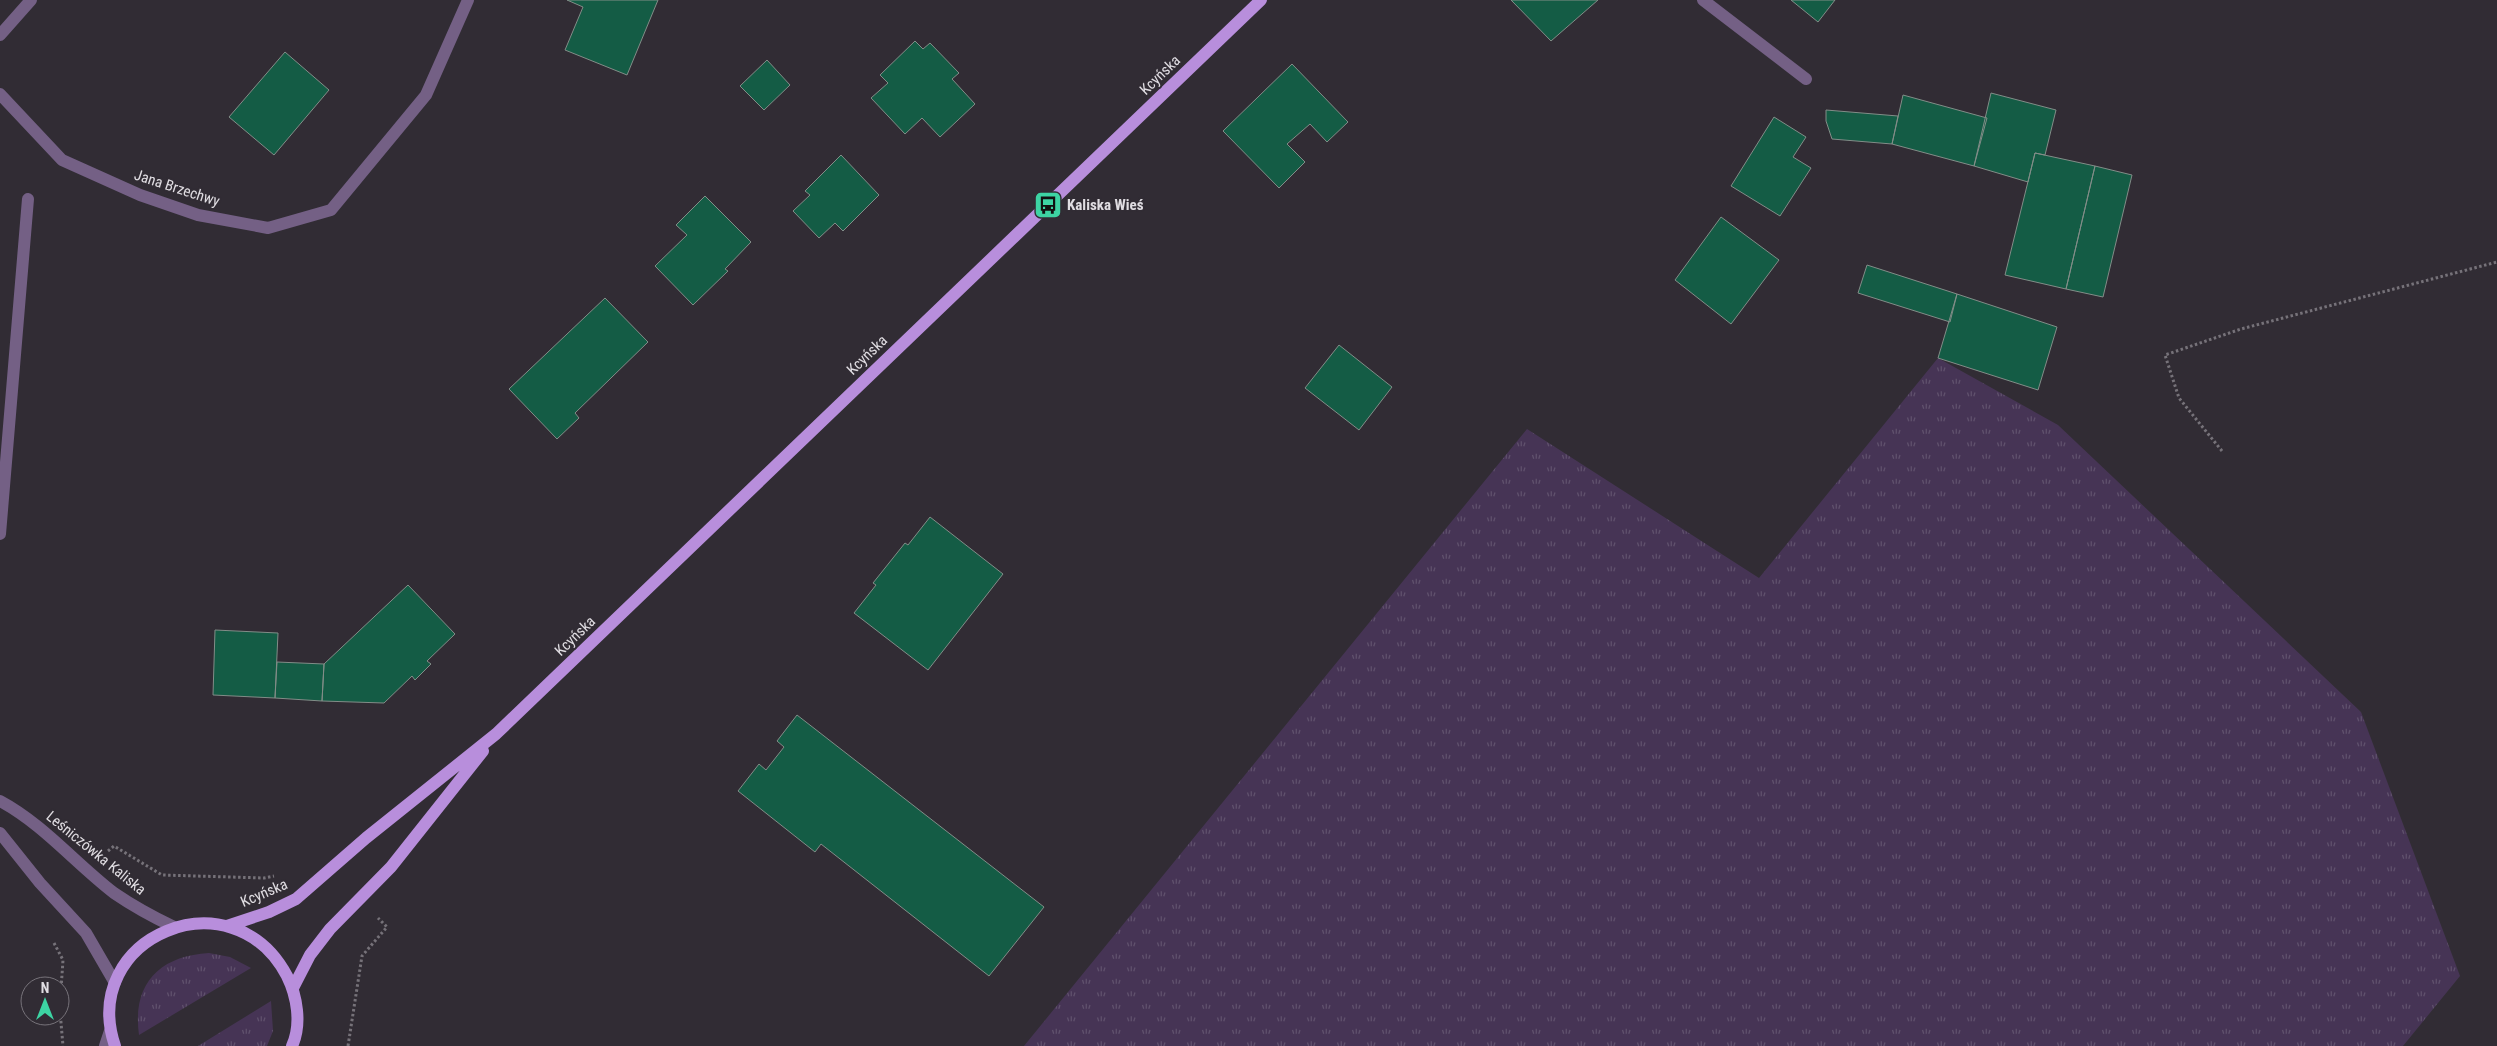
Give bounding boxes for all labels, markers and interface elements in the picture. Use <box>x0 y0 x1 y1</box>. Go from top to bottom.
street label: Kcyńska <box>1136 51 1184 99</box>
street label: Jana Brzechwy <box>132 166 222 210</box>
bus stop icon: Kaliska Wieś <box>1033 190 1063 220</box>
place label: Kaliska Wieś <box>1067 196 1144 214</box>
street label: Kcyńska <box>843 331 891 379</box>
street label: Kcyńska <box>551 612 599 660</box>
street label: Leśniczówka Kaliska <box>43 807 149 899</box>
street label: Kcyńska <box>238 875 290 911</box>
north arrow <box>20 976 70 1026</box>
text: N <box>41 980 49 996</box>

